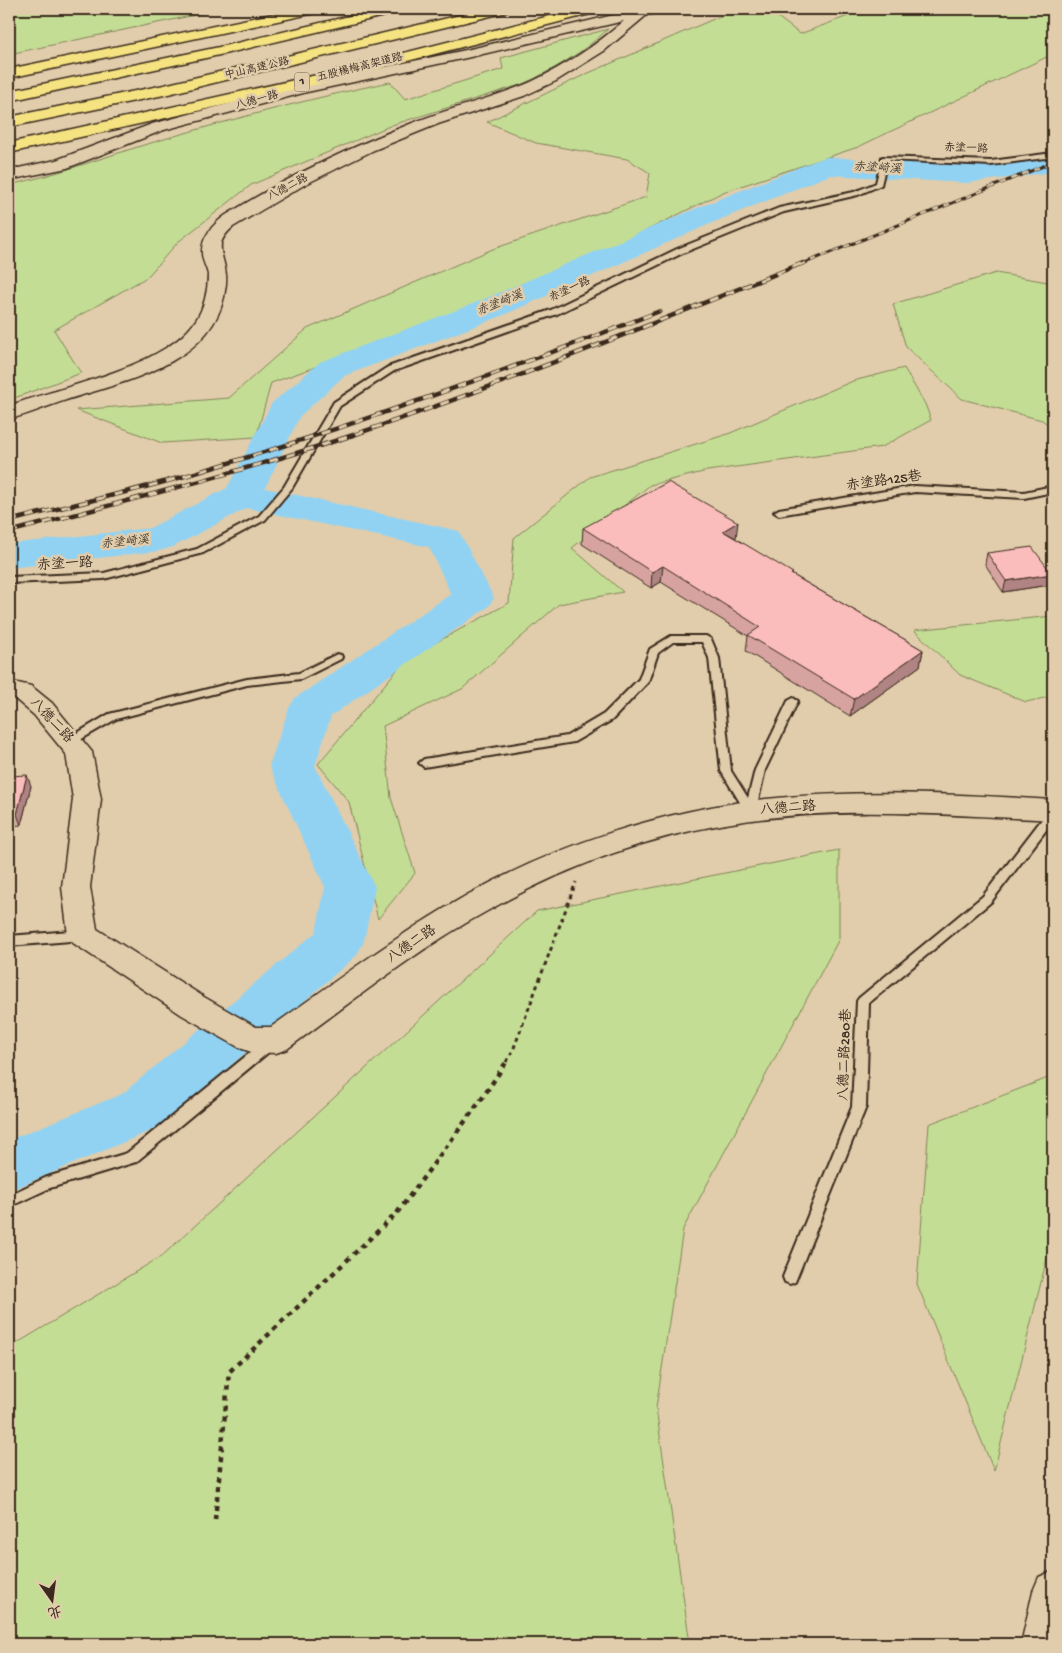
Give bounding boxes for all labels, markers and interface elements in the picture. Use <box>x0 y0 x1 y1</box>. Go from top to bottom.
street label: 五股楊梅高架道路 <box>315 50 404 84</box>
street label: 中山高速公路 <box>223 54 291 82</box>
road number: 1 <box>294 72 310 91</box>
street label: 八德一路 <box>234 88 280 112</box>
street label: 赤塗一路 <box>944 141 988 156</box>
water label: 赤塗崎溪 <box>853 160 902 177</box>
street label: 八德二路 <box>265 171 310 204</box>
street label: 赤塗一路 <box>547 274 592 305</box>
water label: 赤塗崎溪 <box>475 287 526 319</box>
street label: 赤塗路125巷 <box>845 467 924 496</box>
water label: 赤塗崎溪 <box>100 532 151 552</box>
street label: 赤塗一路 <box>37 554 93 575</box>
street label: 八德二路 <box>26 694 77 747</box>
street label: 八德二路 <box>759 798 817 819</box>
street label: 八德二路 <box>383 921 440 968</box>
street label: 八德二路280巷 <box>835 1007 856 1102</box>
north arrow <box>28 1576 78 1626</box>
text: 北 <box>46 1600 63 1620</box>

